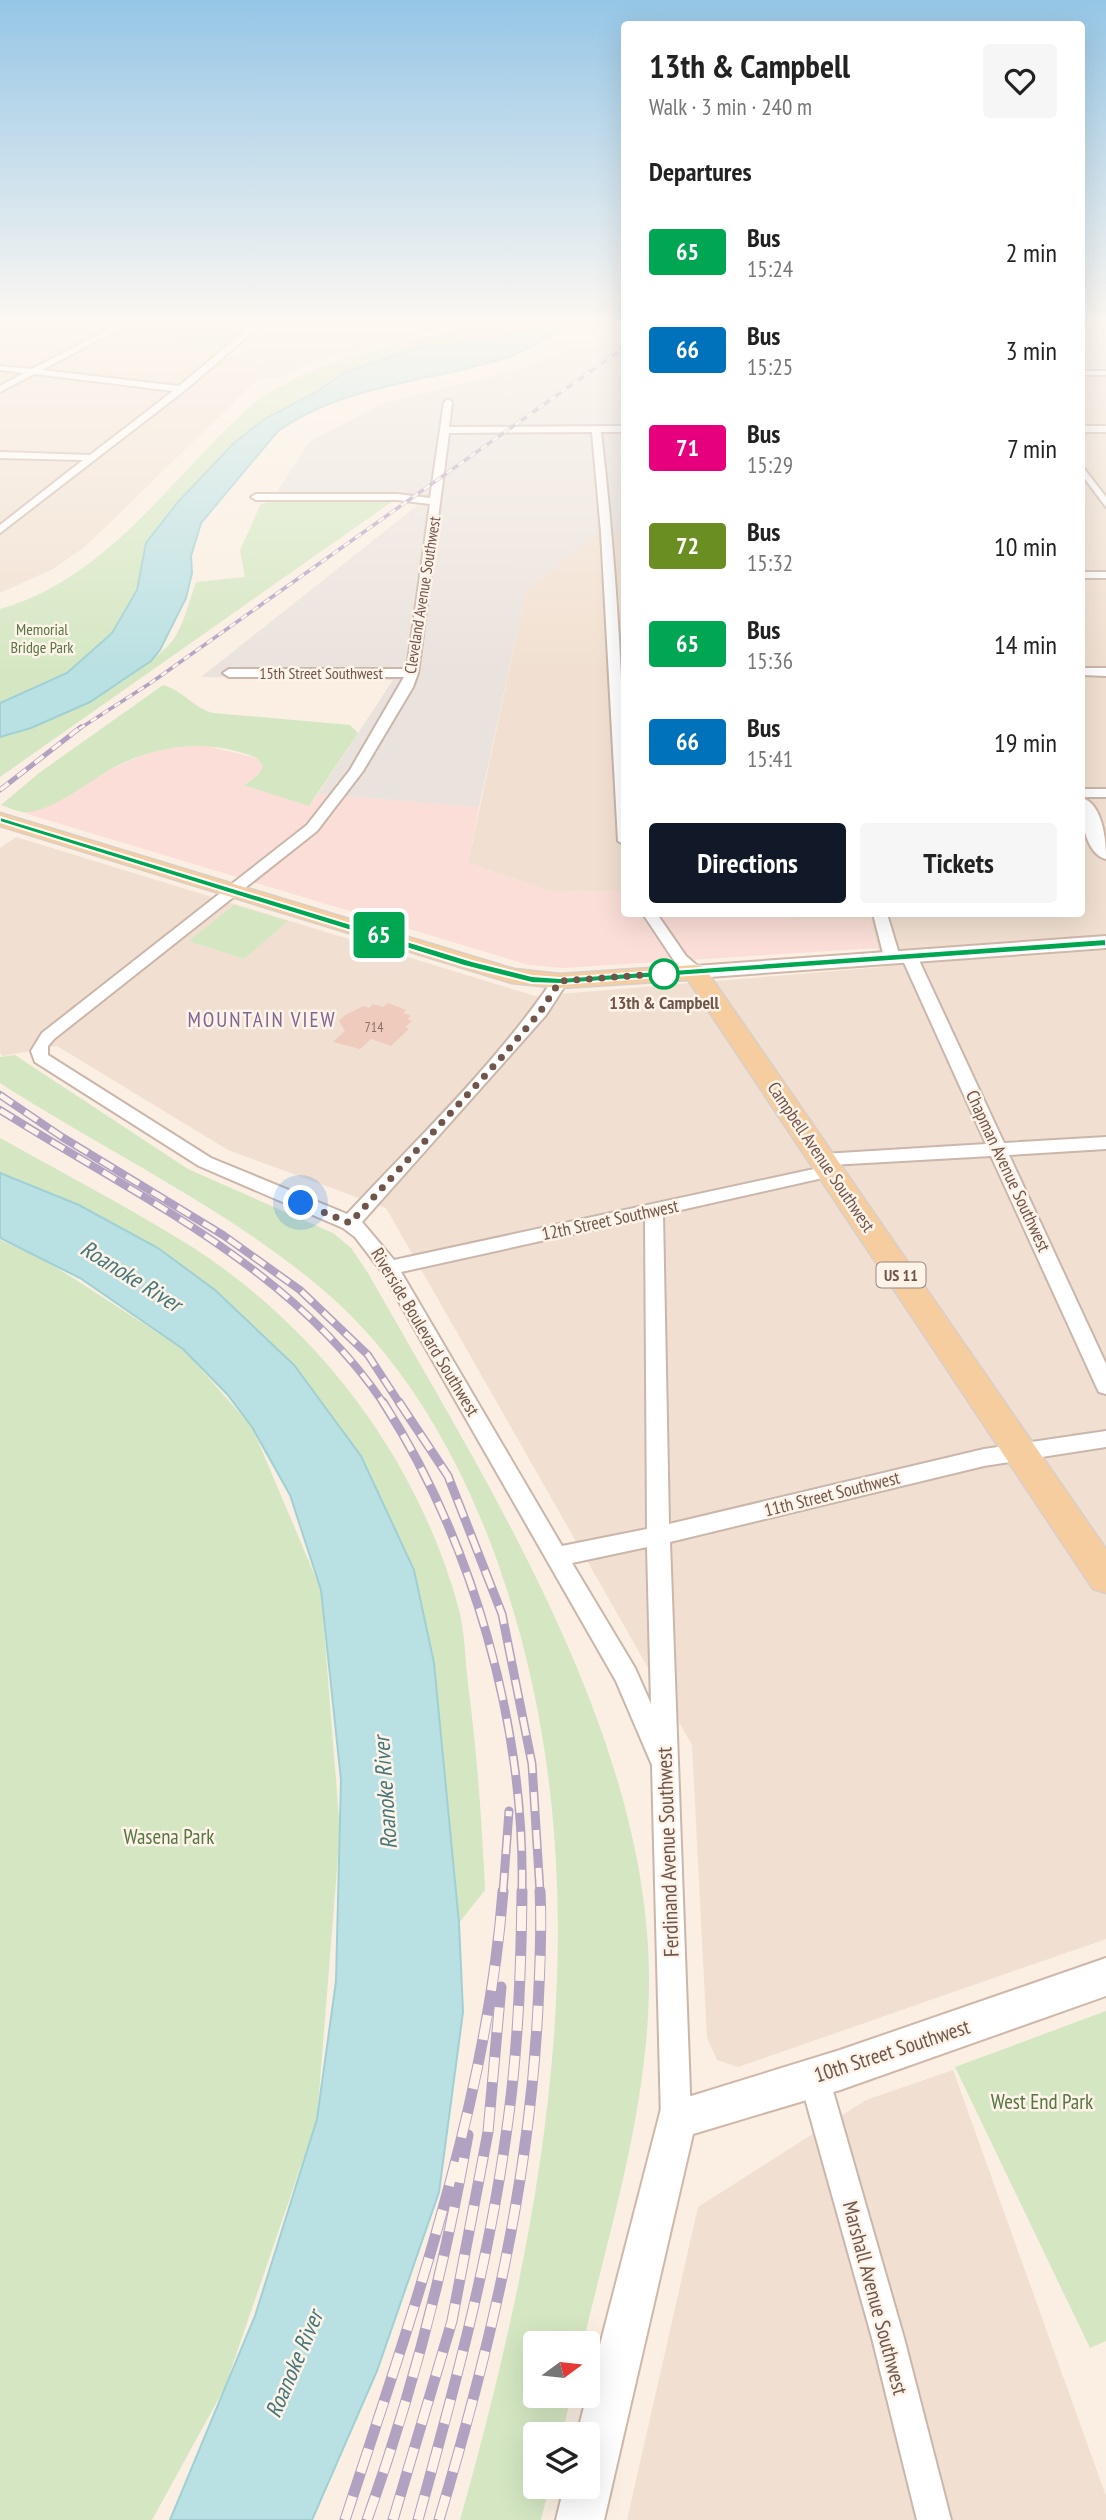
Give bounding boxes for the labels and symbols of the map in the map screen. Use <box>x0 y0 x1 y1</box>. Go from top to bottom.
street label: Cleveland Avenue Southwest <box>400 514 444 675</box>
park label: Memorial Bridge Park <box>10 619 74 657</box>
street label: 15th Street Southwest <box>259 663 383 683</box>
line badge: 65 <box>348 912 410 958</box>
marker: 13th & Campbell <box>649 959 679 989</box>
place label: 13th & Campbell <box>609 991 719 1014</box>
district label: MOUNTAIN VIEW <box>187 1006 337 1033</box>
house number: 714 <box>365 1018 384 1036</box>
street label: Campbell Avenue Southwest <box>763 1077 880 1236</box>
street label: Chapman Avenue Southwest <box>961 1086 1056 1255</box>
your location <box>283 1185 318 1220</box>
street label: 12th Street Southwest <box>539 1194 680 1245</box>
water label: Roanoke River <box>76 1233 190 1320</box>
street label: Riverside Boulevard Southwest <box>366 1243 485 1420</box>
road number: US 11 <box>876 1262 926 1288</box>
street label: 11th Street Southwest <box>762 1466 902 1521</box>
water label: Roanoke River <box>366 1732 403 1850</box>
street label: Ferdinand Avenue Southwest <box>650 1746 685 1957</box>
park label: Wasena Park <box>124 1823 214 1850</box>
street label: 10th Street Southwest <box>811 2013 973 2088</box>
park label: West End Park <box>991 2088 1093 2115</box>
street label: Marshall Avenue Southwest <box>837 2198 914 2398</box>
water label: Roanoke River <box>258 2303 330 2422</box>
north arrow <box>523 2331 600 2408</box>

